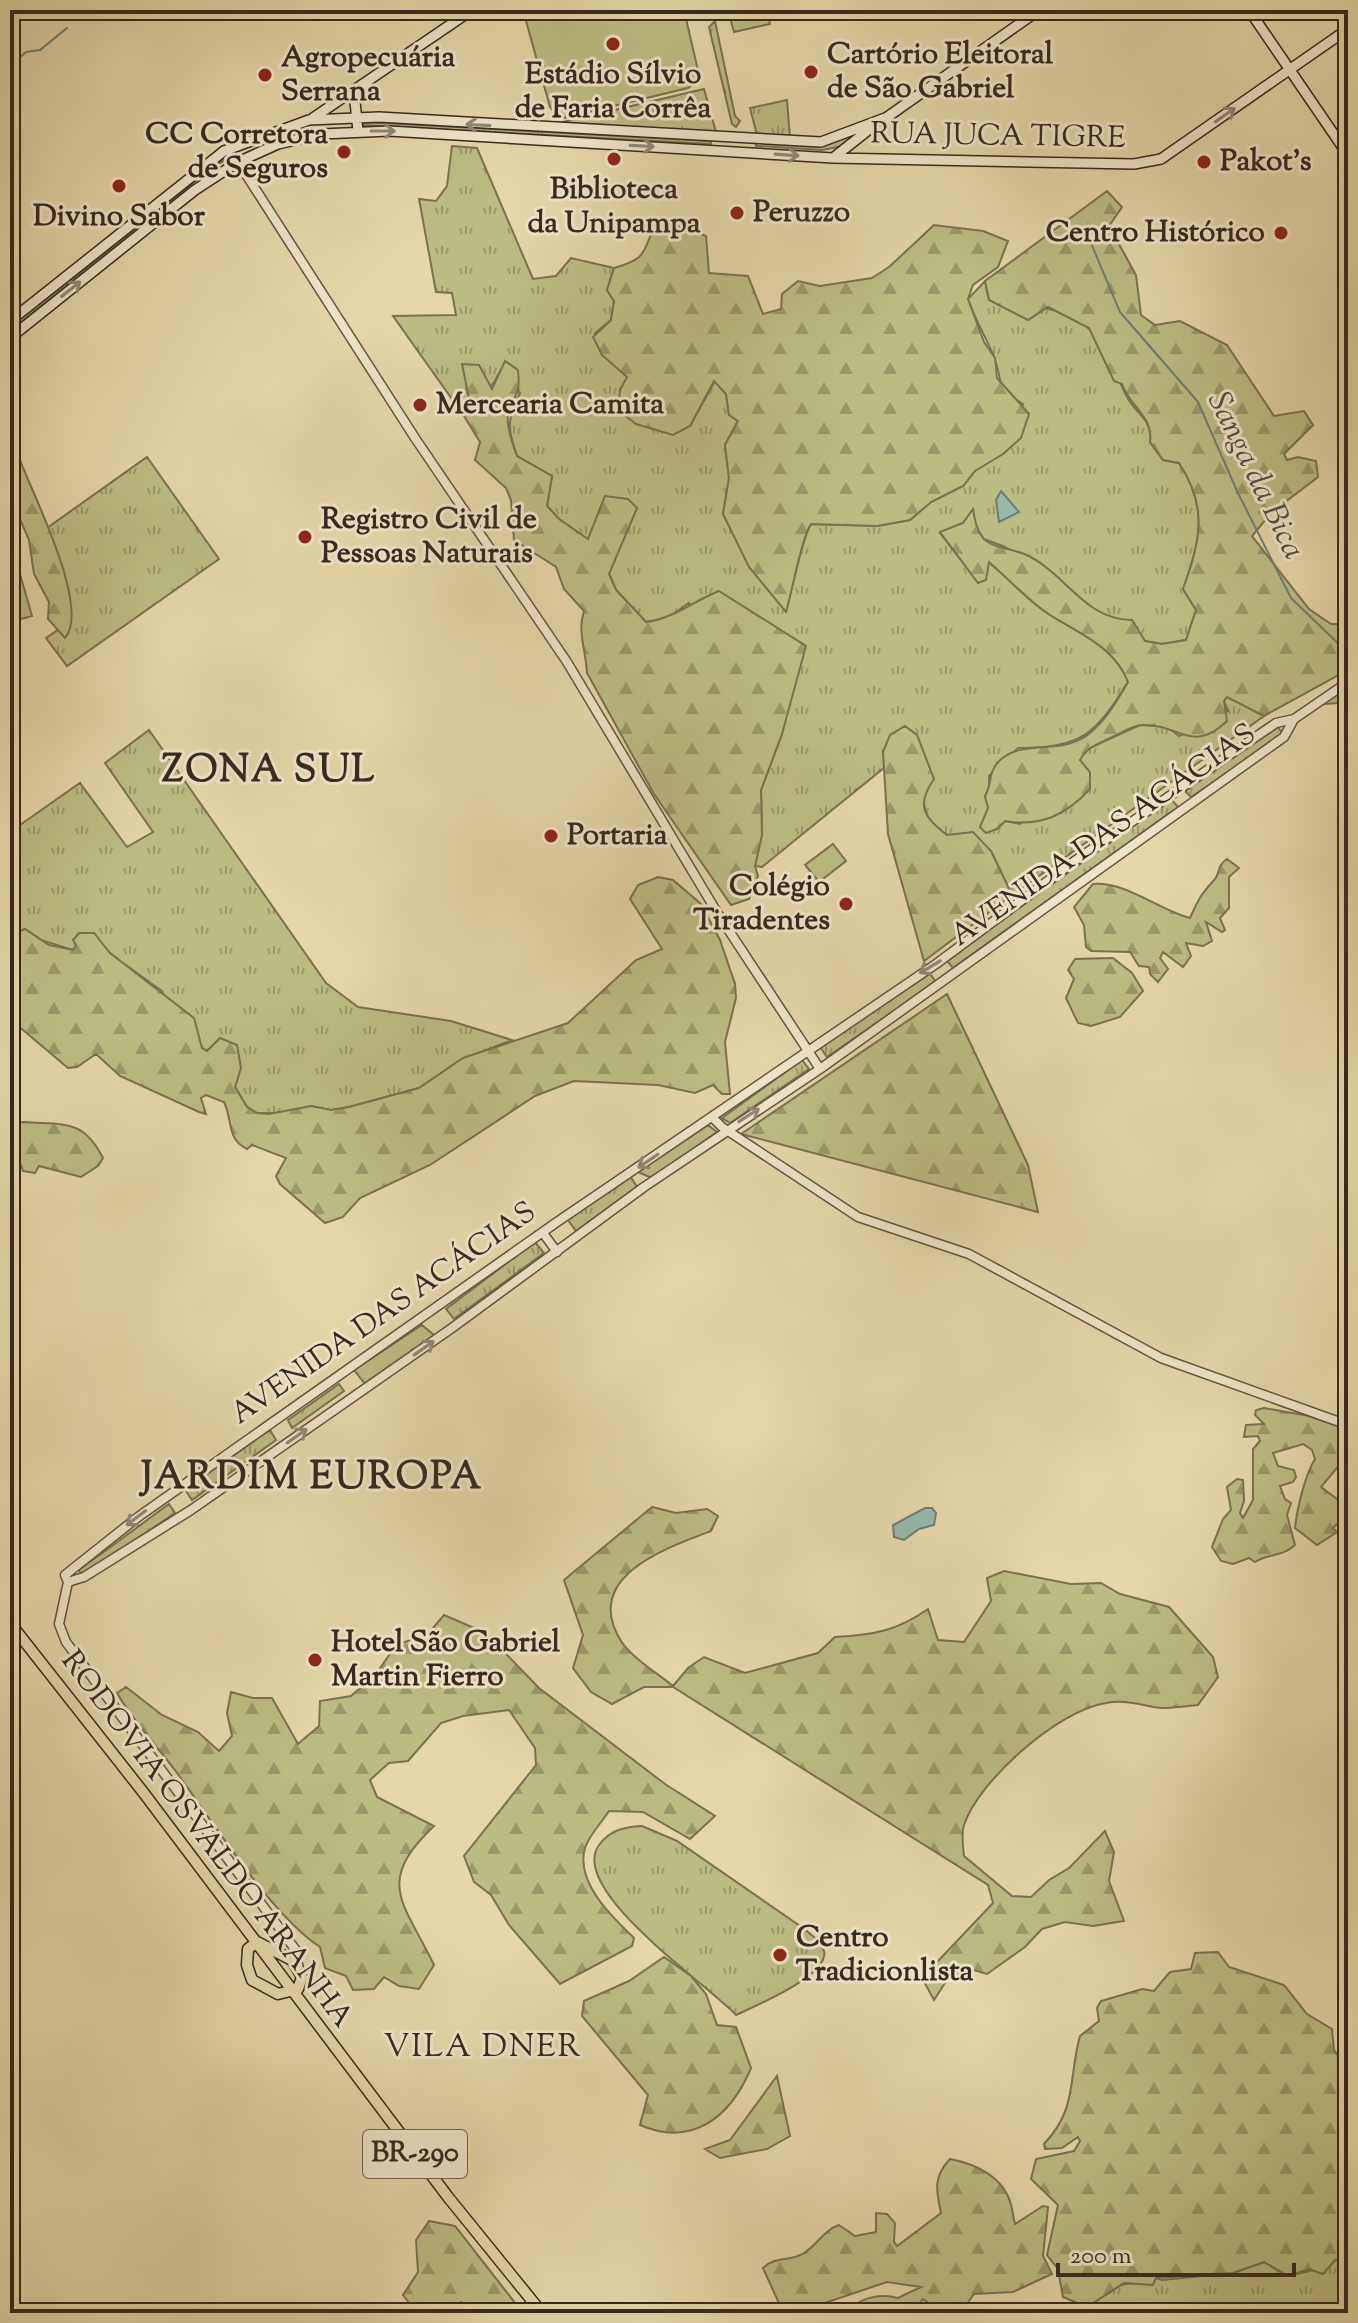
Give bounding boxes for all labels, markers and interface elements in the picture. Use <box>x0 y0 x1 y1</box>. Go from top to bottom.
place label: Cartório Eleitoral de São Gabriel <box>827 34 1054 111</box>
marker: Estádio Sílvio de Faria Corrêa <box>604 35 622 53</box>
place label: Agropecuária Serrana <box>281 37 455 114</box>
place label: Estádio Sílvio de Faria Corrêa <box>515 54 711 131</box>
marker: Cartório Eleitoral de São Gabriel <box>802 63 820 81</box>
marker: Agropecuária Serrana <box>256 66 274 84</box>
one-way arrow <box>1214 107 1236 123</box>
street label: RUA JUCA TIGRE <box>870 113 1126 161</box>
place label: CC Corretora de Seguros <box>145 114 328 191</box>
one-way arrow <box>465 117 492 132</box>
one-way arrow <box>369 123 396 139</box>
one-way arrow <box>628 139 655 154</box>
place label: Pakot's <box>1220 141 1312 184</box>
marker: CC Corretora de Seguros <box>335 143 353 161</box>
one-way arrow <box>773 148 800 163</box>
marker: Biblioteca da Unipampa <box>605 150 623 168</box>
marker: Pakot's <box>1195 153 1213 171</box>
place label: Biblioteca da Unipampa <box>527 169 701 246</box>
marker: Divino Sabor <box>110 177 128 195</box>
place label: Peruzzo <box>753 192 850 235</box>
place label: Divino Sabor <box>33 196 206 239</box>
marker: Peruzzo <box>728 204 746 222</box>
place label: Centro Histórico <box>1046 212 1265 255</box>
marker: Centro Histórico <box>1272 224 1290 242</box>
one-way arrow <box>60 280 81 298</box>
place label: Mercearia Camita <box>436 384 664 427</box>
water label: Sanga da Bica <box>1195 385 1315 567</box>
marker: Mercearia Camita <box>411 396 429 414</box>
place label: Registro Civil de Pessoas Naturais <box>321 499 537 576</box>
marker: Registro Civil de Pessoas Naturais <box>296 528 314 546</box>
street label: AVENIDA DAS ACÁCIAS <box>942 714 1266 958</box>
district label: ZONA SUL <box>162 745 376 799</box>
place label: Portaria <box>567 815 668 858</box>
marker: Portaria <box>542 827 560 845</box>
place label: Colégio Tiradentes <box>693 866 830 943</box>
marker: Colégio Tiradentes <box>837 895 855 913</box>
one-way arrow <box>919 959 942 975</box>
one-way arrow <box>738 1107 760 1124</box>
one-way arrow <box>637 1153 659 1169</box>
street label: AVENIDA DAS ACÁCIAS <box>222 1192 546 1436</box>
one-way arrow <box>413 1340 435 1356</box>
one-way arrow <box>286 1428 308 1444</box>
district label: JARDIM EUROPA <box>138 1452 483 1506</box>
one-way arrow <box>126 1510 147 1527</box>
place label: Hotel São Gabriel Martin Fierro <box>331 1622 561 1699</box>
street label: RODOVIA OSVALDO ARANHA <box>49 1642 363 2038</box>
marker: Hotel São Gabriel Martin Fierro <box>306 1651 324 1669</box>
place label: Centro Tradicionlista <box>796 1917 973 1994</box>
marker: Centro Tradicionlista <box>771 1946 789 1964</box>
district label: VILA DNER <box>383 2025 583 2071</box>
road number: BR-290 <box>363 2130 467 2178</box>
scale bar <box>1058 2227 1294 2277</box>
text: 200 m <box>1070 2240 1132 2274</box>

